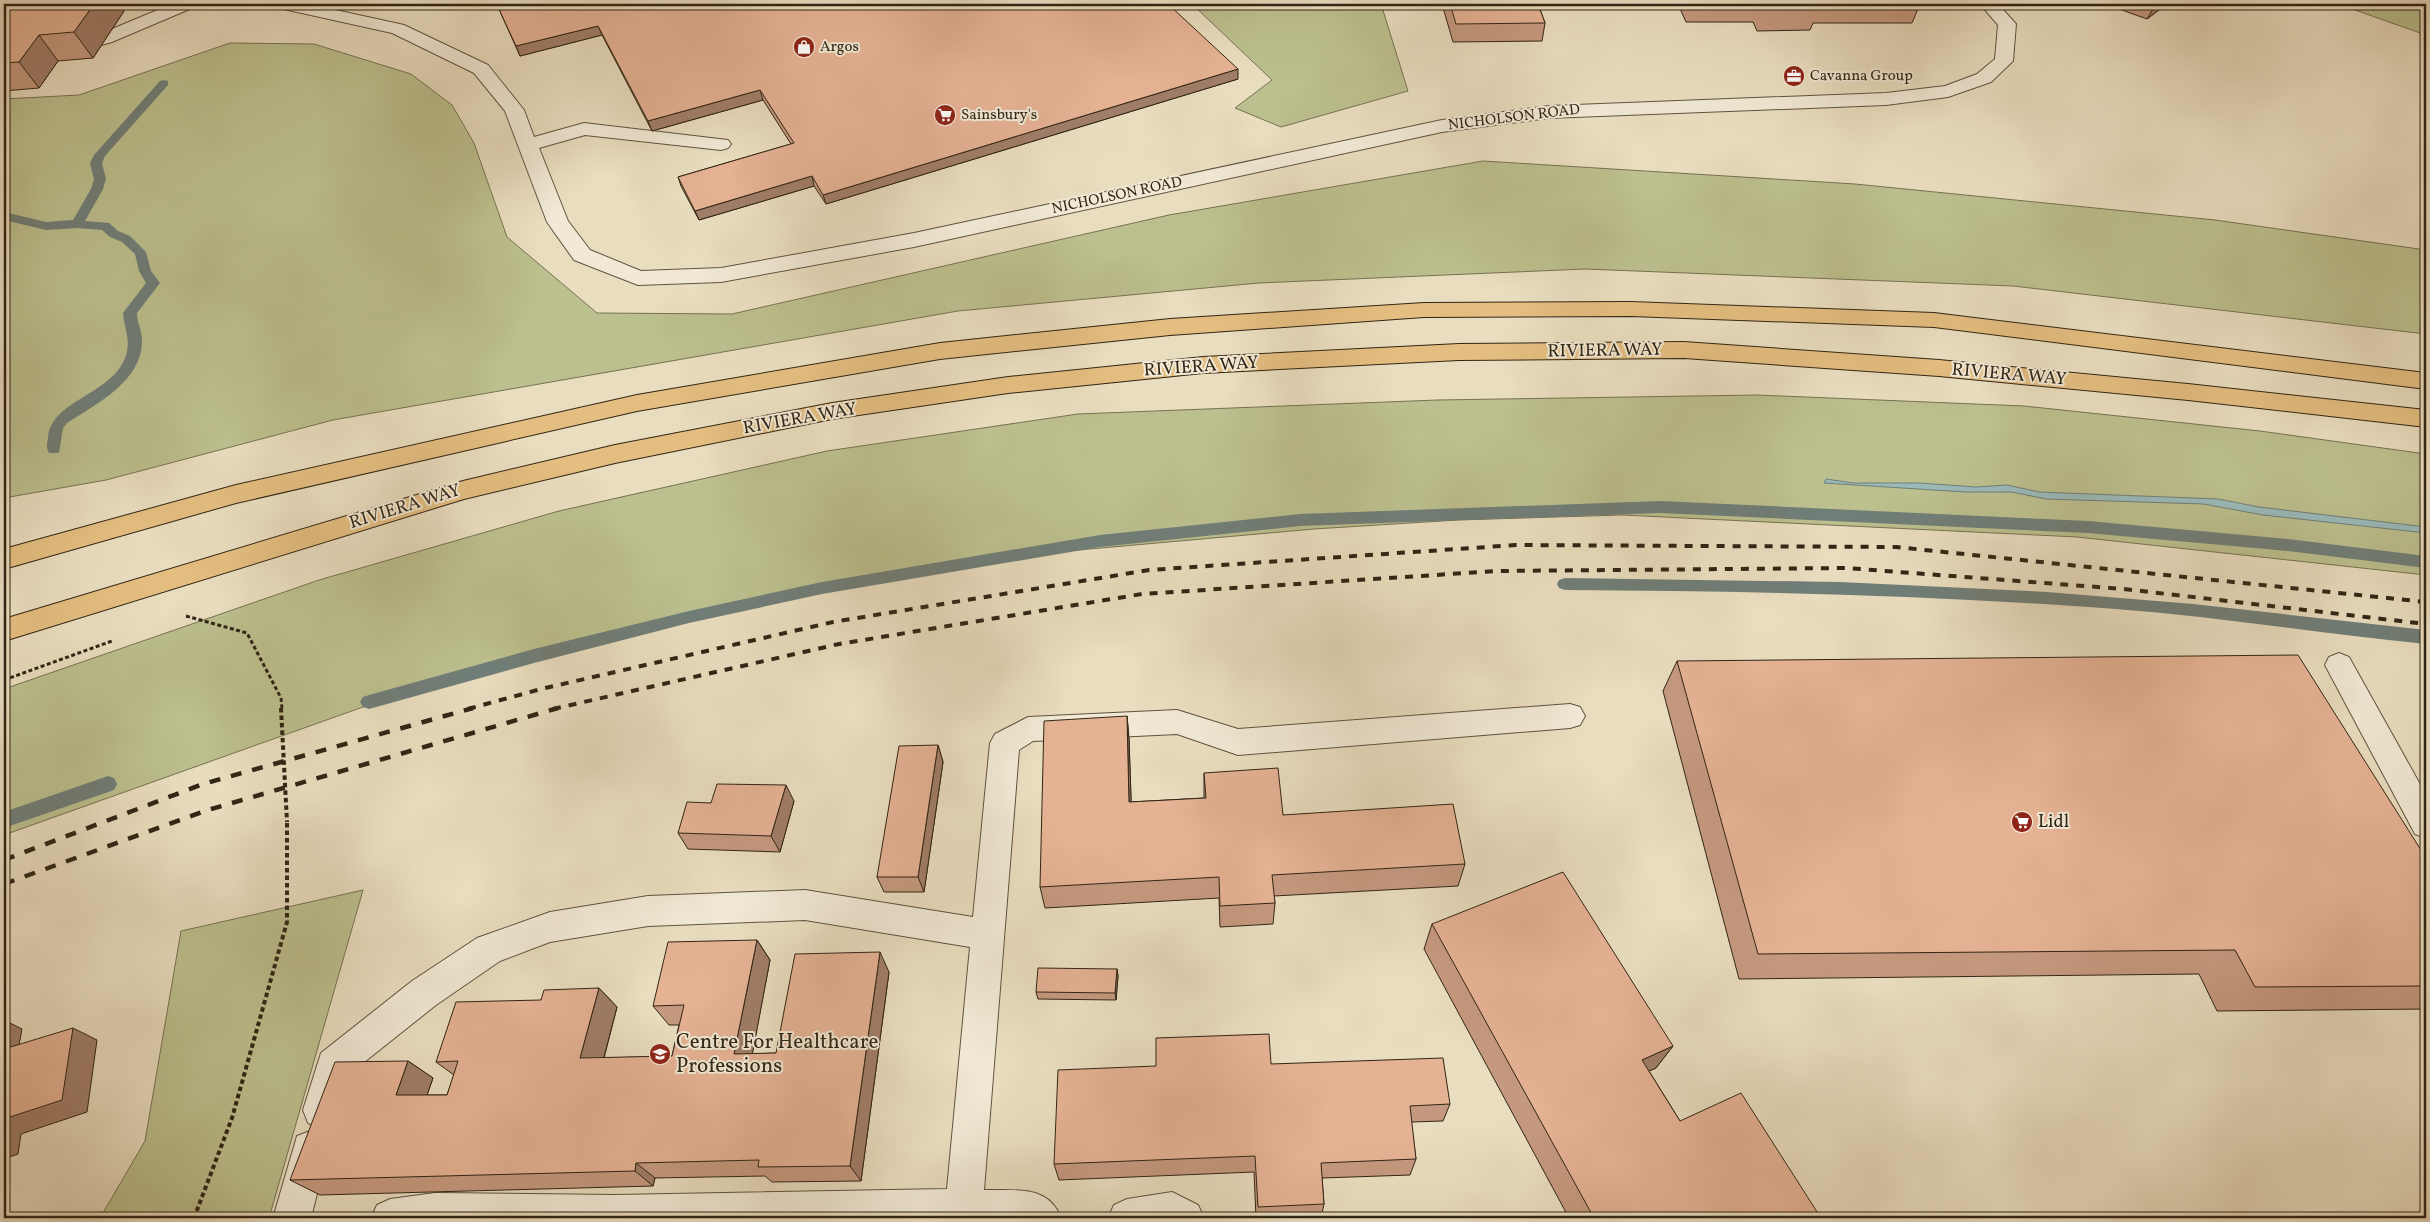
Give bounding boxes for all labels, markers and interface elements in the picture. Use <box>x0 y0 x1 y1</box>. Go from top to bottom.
shop icon: Argos <box>792 35 816 59</box>
place label: Argos <box>820 37 859 58</box>
office icon: Cavanna Group <box>1782 64 1806 88</box>
place label: Cavanna Group <box>1810 66 1913 87</box>
street label: NICHOLSON ROAD <box>1447 99 1581 137</box>
supermarket icon: Sainsbury's <box>933 103 957 127</box>
place label: Sainsbury's <box>961 105 1037 126</box>
street label: NICHOLSON ROAD <box>1050 172 1184 220</box>
street label: RIVIERA WAY <box>1547 337 1663 365</box>
street label: RIVIERA WAY <box>1143 351 1259 383</box>
street label: RIVIERA WAY <box>1951 358 2067 392</box>
street label: RIVIERA WAY <box>741 397 859 441</box>
street label: RIVIERA WAY <box>346 478 464 536</box>
supermarket icon: Lidl <box>2010 810 2034 834</box>
place label: Lidl <box>2038 810 2069 835</box>
place label: Centre For Healthcare Professions <box>676 1028 878 1081</box>
school or university icon: Centre For Healthcare Professions <box>648 1042 672 1066</box>

